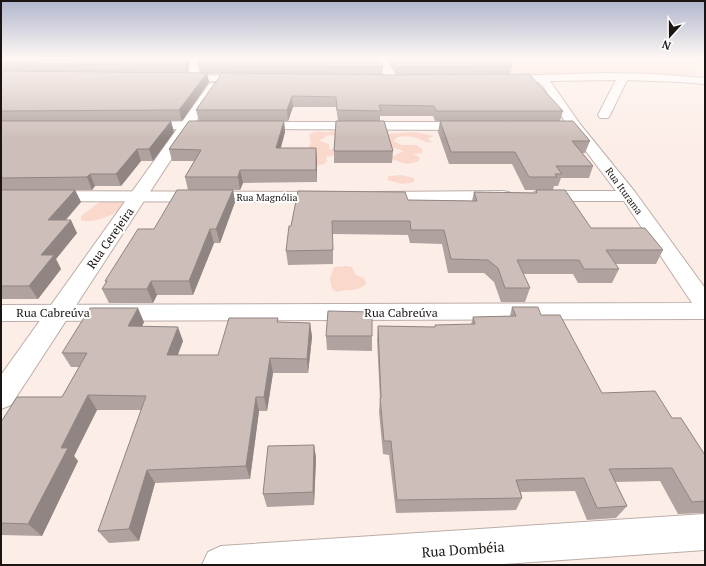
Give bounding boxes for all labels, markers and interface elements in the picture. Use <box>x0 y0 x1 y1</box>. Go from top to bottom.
north arrow <box>650 16 690 56</box>
text: N <box>659 37 673 53</box>
street label: Rua Iturama <box>603 165 645 217</box>
street label: Rua Magnólia <box>236 191 298 204</box>
street label: Rua Cerejeira <box>83 204 137 272</box>
street label: Rua Cabreúva <box>16 305 90 320</box>
street label: Rua Cabreúva <box>364 305 438 320</box>
street label: Rua Dombéia <box>421 537 505 561</box>

